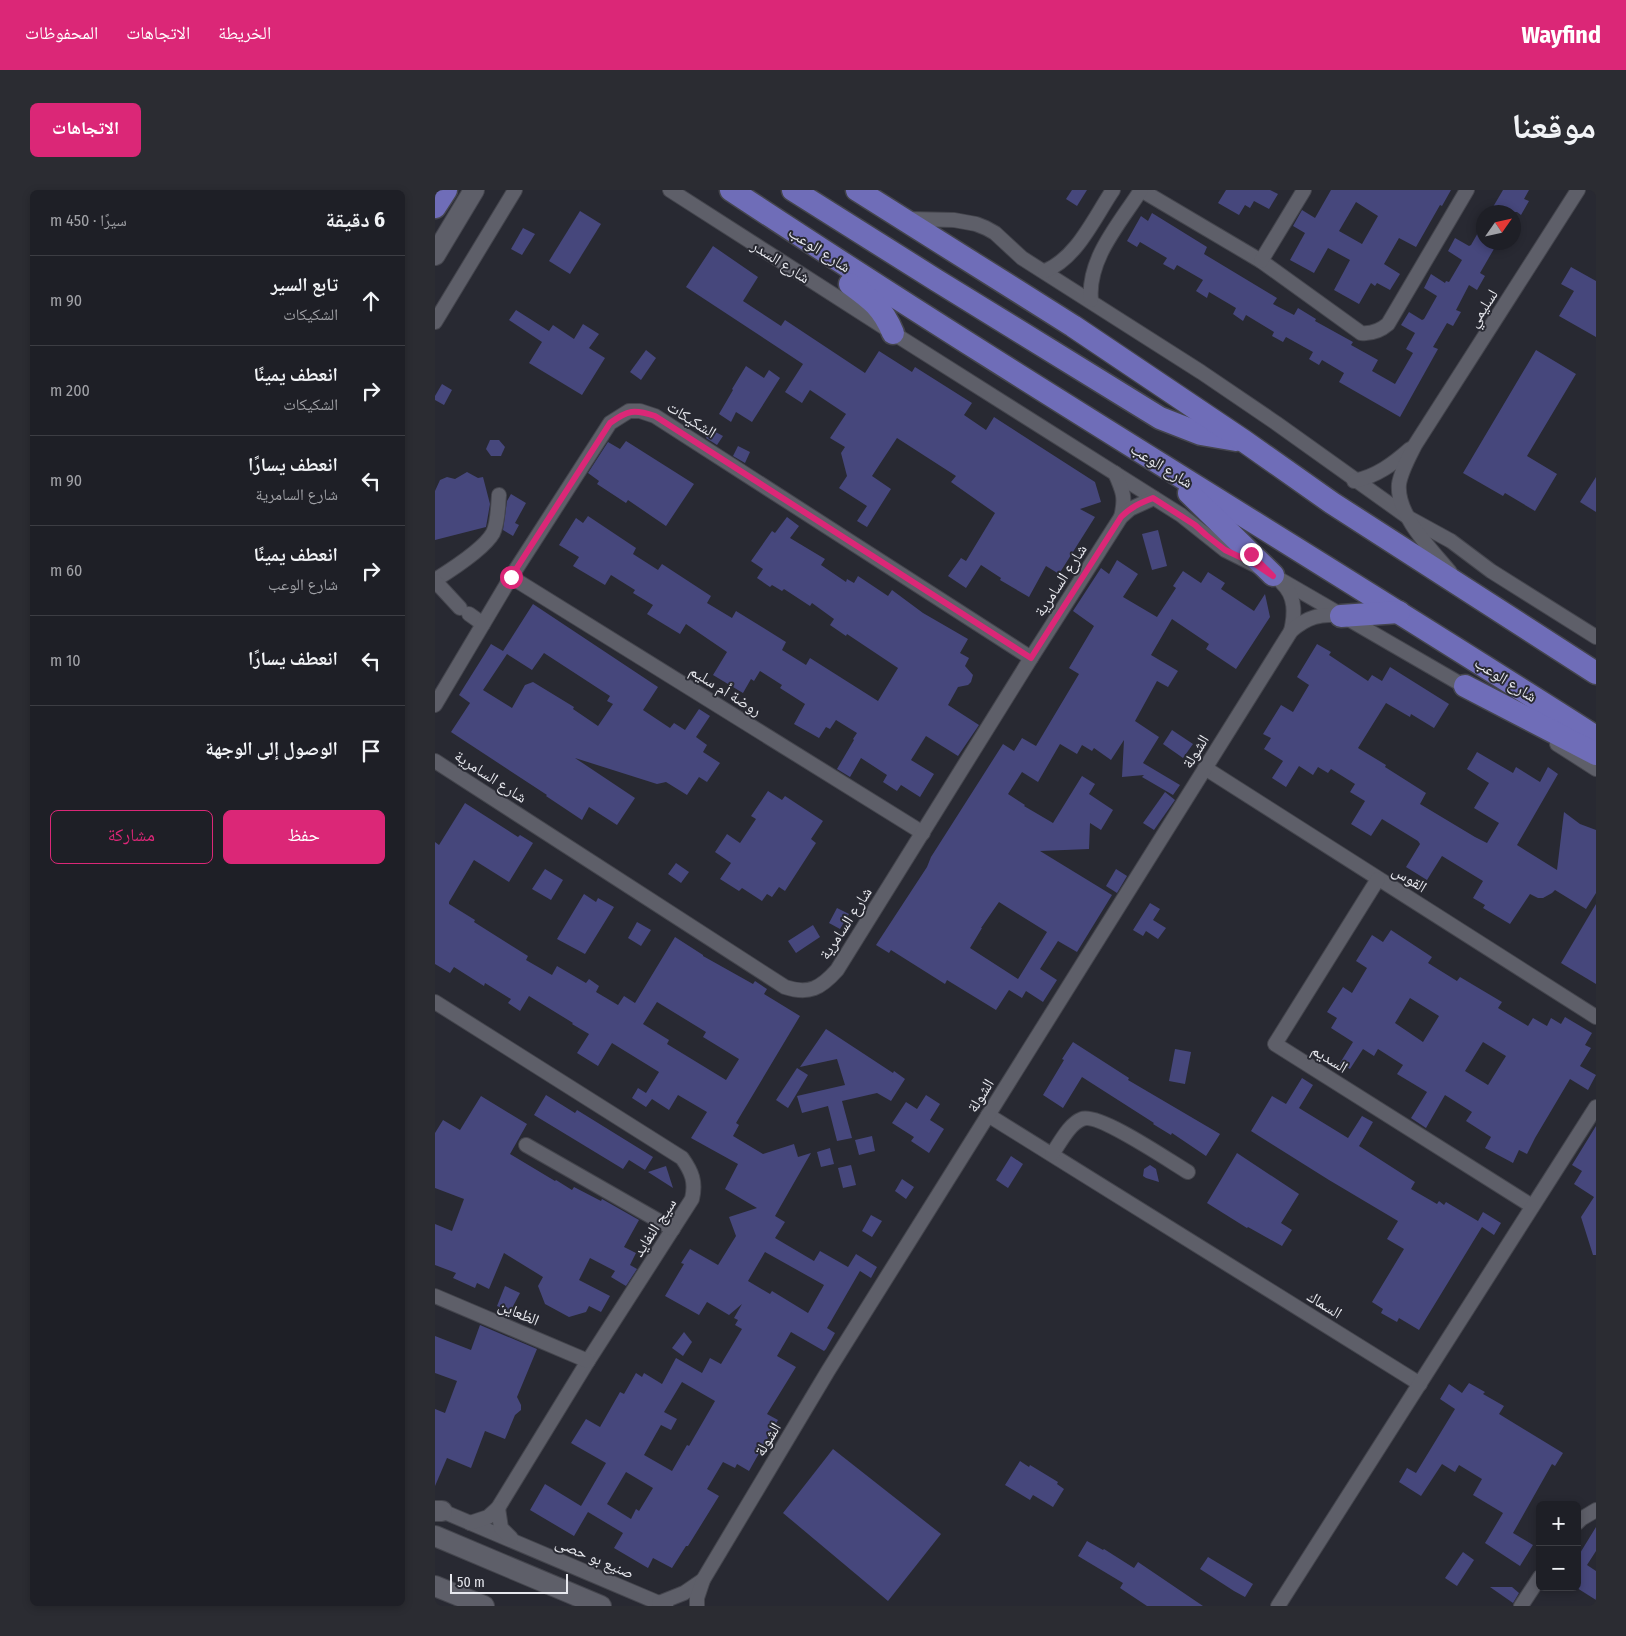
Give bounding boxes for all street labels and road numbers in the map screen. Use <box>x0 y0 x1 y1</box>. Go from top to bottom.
street label: شارع الوعب <box>785 222 854 277</box>
street label: شارع السدر <box>747 235 813 288</box>
street label: لسليمي <box>1463 286 1504 332</box>
street label: الشكيكات <box>664 397 720 442</box>
street label: شارع الوعب <box>1126 439 1196 493</box>
street label: شارع السامرية <box>1030 540 1092 621</box>
street label: شارع الوعب <box>1470 653 1540 707</box>
street label: روضة أم سليم <box>686 661 765 721</box>
street label: الشولة <box>1178 731 1213 772</box>
street label: شارع السامرية <box>450 746 531 808</box>
street label: القوس <box>1388 861 1430 897</box>
street label: شارع السامرية <box>815 883 877 964</box>
street label: السديم <box>1307 1040 1351 1078</box>
street label: الشولة <box>963 1075 998 1116</box>
street label: سيج النفايد <box>629 1194 681 1261</box>
street label: السماك <box>1304 1286 1346 1322</box>
street label: الظعاين <box>495 1295 542 1330</box>
street label: الشولة <box>750 1419 785 1460</box>
street label: صنيع بو حصى <box>552 1532 637 1583</box>

